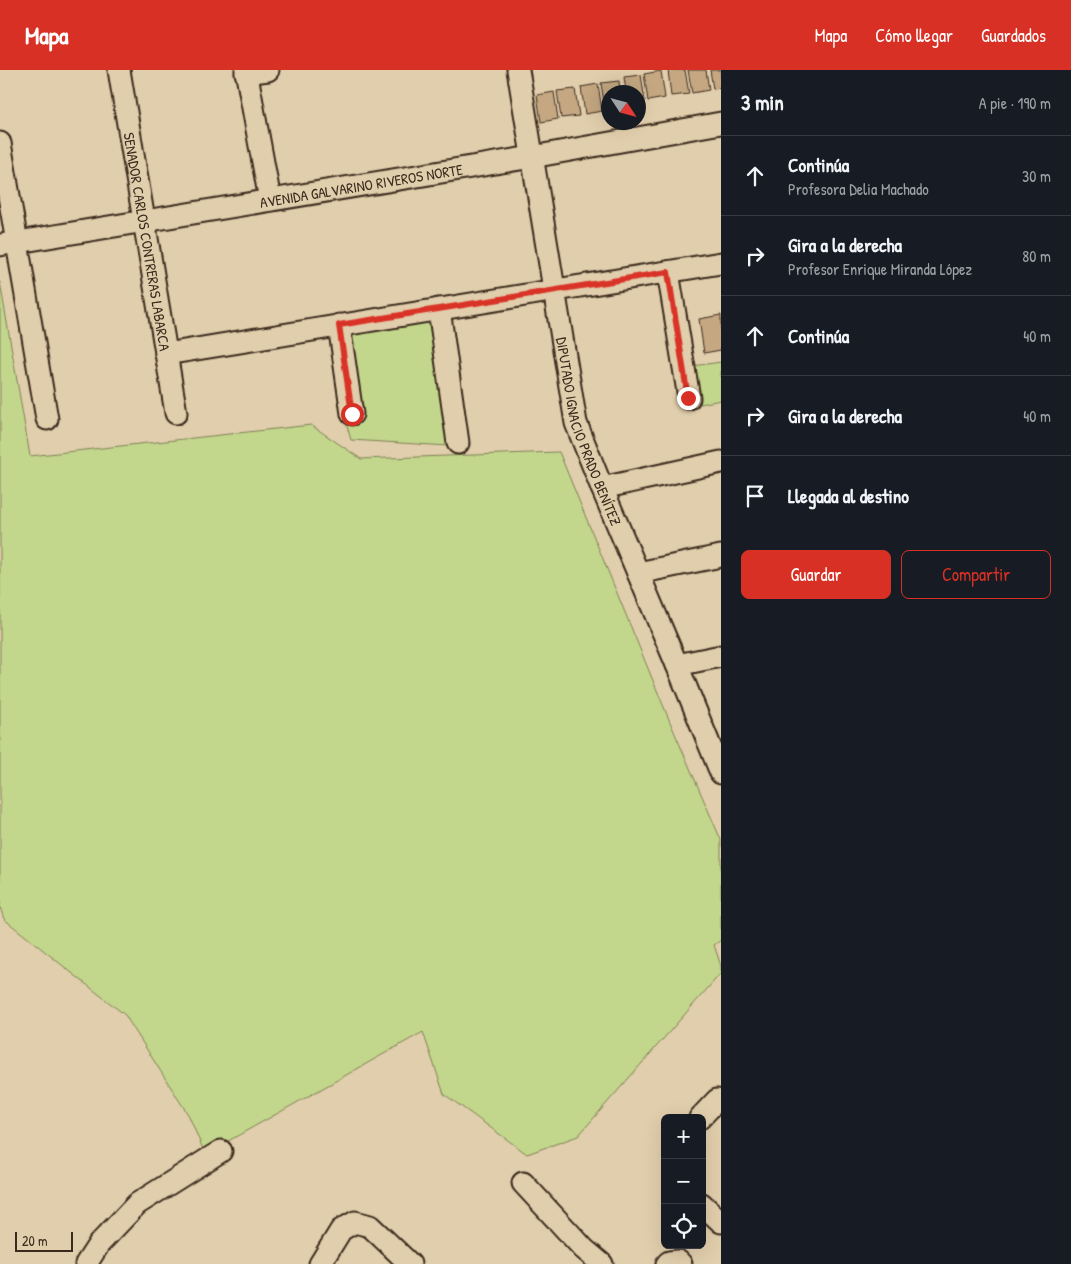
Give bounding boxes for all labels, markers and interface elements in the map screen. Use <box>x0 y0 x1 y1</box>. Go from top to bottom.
text: Mapa <box>25 19 68 51</box>
text: Mapa <box>815 23 847 48</box>
text: Cómo llegar <box>875 23 953 48</box>
text: Guardados <box>981 23 1046 48</box>
north arrow <box>601 85 646 130</box>
text: 3 min <box>741 88 784 117</box>
text: A pie · 190 m <box>979 92 1051 114</box>
street label: SENADOR CARLOS CONTRERAS LABARCA <box>119 131 176 353</box>
text: Continúa <box>788 152 849 178</box>
street label: AVENIDA GALVARINO RIVEROS NORTE <box>258 158 465 212</box>
icon: ahead <box>741 162 769 190</box>
text: 30 m <box>1022 165 1051 187</box>
text: Profesora Delia Machado <box>788 178 929 200</box>
text: Gira a la derecha <box>788 232 902 258</box>
icon: right <box>741 242 769 270</box>
text: 80 m <box>1022 245 1051 267</box>
text: Profesor Enrique Miranda López <box>788 258 972 280</box>
icon: ahead <box>741 322 769 350</box>
text: Continúa <box>788 323 849 349</box>
text: 40 m <box>1023 325 1051 347</box>
street label: DIPUTADO IGNACIO PRADO BENÍTEZ <box>552 336 627 529</box>
route end <box>677 387 700 410</box>
icon: right <box>741 402 769 430</box>
route start <box>341 403 364 426</box>
text: Gira a la derecha <box>788 403 902 429</box>
text: 40 m <box>1023 405 1051 427</box>
icon: arrive <box>741 482 769 510</box>
text: Llegada al destino <box>788 483 909 509</box>
button: Guardar <box>741 550 891 599</box>
button: Compartir <box>901 550 1051 599</box>
map controls <box>661 1114 706 1249</box>
button: + <box>661 1114 706 1159</box>
button: − <box>661 1159 706 1204</box>
button: locate <box>661 1204 706 1249</box>
scale bar <box>15 1229 72 1252</box>
text: 20 m <box>22 1231 48 1250</box>

